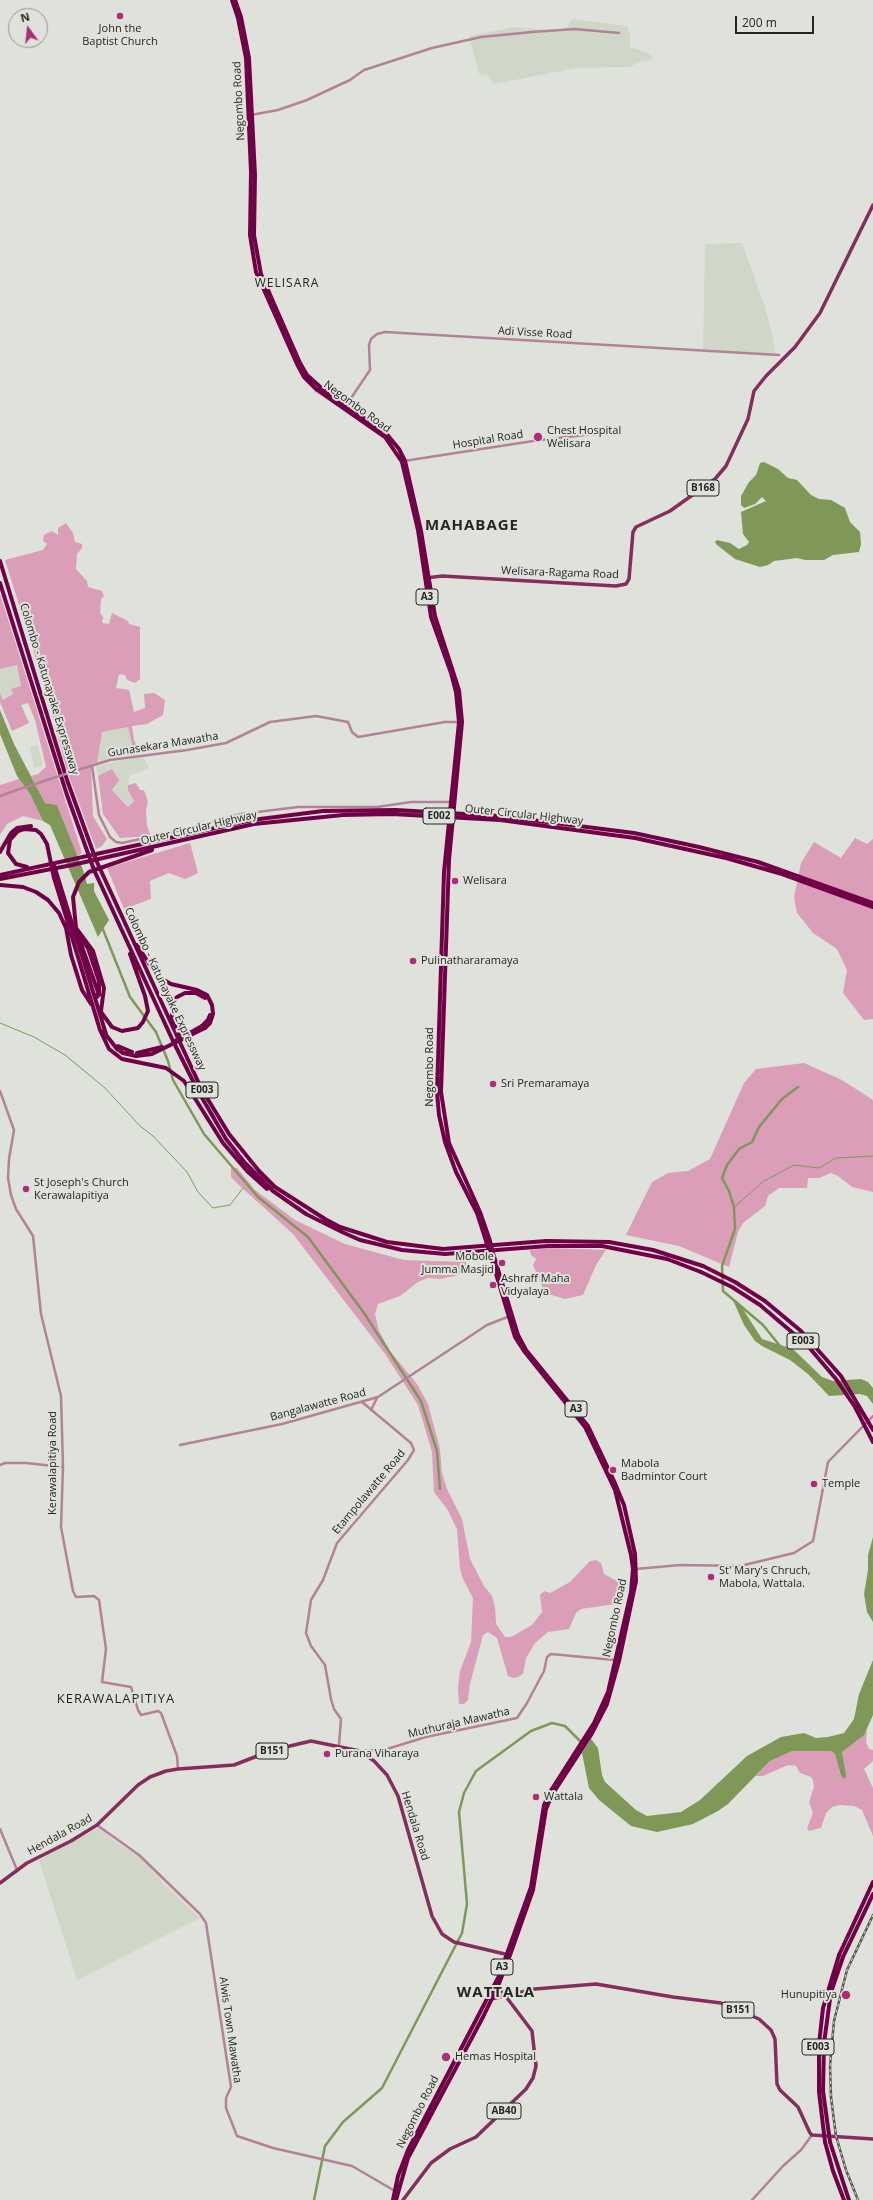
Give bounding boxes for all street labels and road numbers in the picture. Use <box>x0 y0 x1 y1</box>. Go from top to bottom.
street label: Negombo Road <box>230 61 248 141</box>
street label: Adi Visse Road <box>497 324 573 342</box>
street label: Negombo Road <box>321 378 393 436</box>
street label: Hospital Road <box>452 428 524 452</box>
road number: B168 <box>687 480 719 496</box>
street label: Welisara-Ragama Road <box>501 564 619 582</box>
road number: A3 <box>416 589 438 605</box>
street label: Colombo - Katunayake Expressway <box>17 602 81 776</box>
street label: Gunasekara Mawatha <box>107 730 219 760</box>
street label: Outer Circular Highway <box>464 802 584 828</box>
street label: Outer Circular Highway <box>140 808 258 848</box>
road number: E002 <box>423 808 455 824</box>
street label: Colombo - Katunayake Expressway <box>121 905 209 1073</box>
street label: Negombo Road <box>423 1027 437 1107</box>
road number: E003 <box>186 1082 218 1098</box>
road number: E003 <box>787 1333 819 1349</box>
street label: Bangalawatte Road <box>269 1386 367 1424</box>
road number: A3 <box>565 1401 587 1417</box>
street label: Kerawalapitiya Road <box>46 1411 60 1515</box>
street label: Etampolawatte Road <box>330 1447 408 1537</box>
street label: Negombo Road <box>600 1578 630 1658</box>
street label: Muthuraja Mawatha <box>407 1705 511 1741</box>
road number: B151 <box>256 1743 288 1759</box>
street label: Hendala Road <box>398 1790 432 1862</box>
street label: Hendala Road <box>25 1812 95 1858</box>
road number: A3 <box>491 1959 513 1975</box>
street label: Alwis Town Mawatha <box>216 1976 244 2084</box>
road number: B151 <box>722 2002 754 2018</box>
road number: E003 <box>802 2039 834 2055</box>
street label: Negombo Road <box>394 2074 442 2150</box>
road number: AB40 <box>487 2103 521 2119</box>

